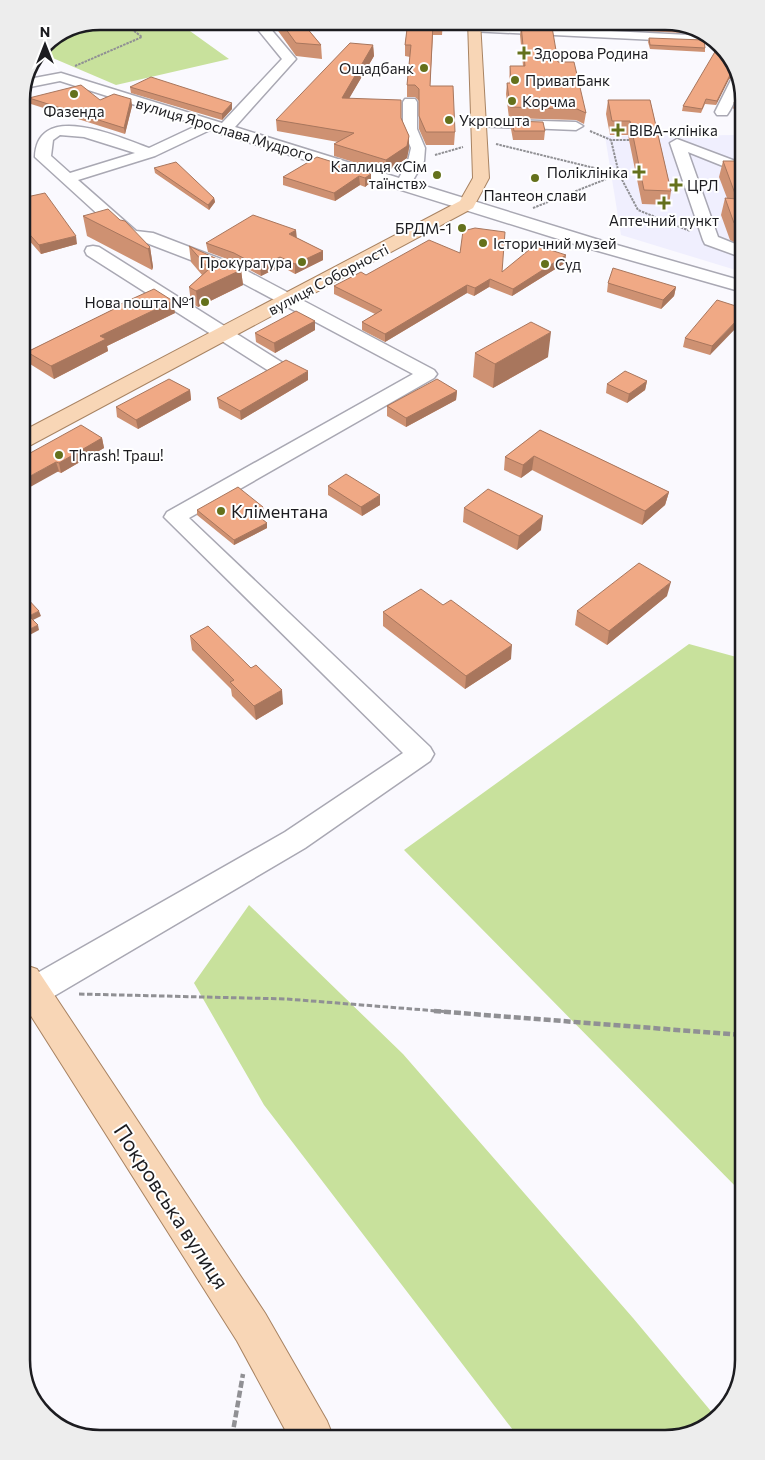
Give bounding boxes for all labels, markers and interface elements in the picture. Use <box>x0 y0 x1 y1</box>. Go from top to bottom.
north arrow <box>20 20 70 70</box>
text: N <box>40 23 50 40</box>
place label: Здорова Родина <box>534 44 648 62</box>
marker: Здорова Родина <box>518 47 530 59</box>
place label: Ощадбанк <box>339 59 414 77</box>
marker: Ощадбанк <box>418 62 430 74</box>
place label: ПриватБанк <box>525 71 610 89</box>
marker: ПриватБанк <box>509 74 521 86</box>
marker: Фазенда <box>68 88 80 100</box>
place label: Корчма <box>522 92 576 110</box>
street label: вулиця Ярослава Мудрого <box>134 93 316 165</box>
marker: Корчма <box>506 95 518 107</box>
place label: Фазенда <box>44 102 104 120</box>
place label: Укрпошта <box>459 111 530 129</box>
marker: Укрпошта <box>443 114 455 126</box>
place label: ВІВА-клініка <box>629 121 718 139</box>
marker: ВІВА-клініка <box>611 123 625 137</box>
place label: Каплиця «Сім таїнств» <box>331 157 427 192</box>
place label: Поліклініка <box>547 163 628 181</box>
marker: Поліклініка <box>632 165 646 179</box>
marker: Каплиця «Сім таїнств» <box>431 169 443 181</box>
marker: Пантеон слави <box>529 172 541 184</box>
place label: ЦРЛ <box>687 176 719 194</box>
marker: ЦРЛ <box>669 178 683 192</box>
place label: Пантеон слави <box>483 186 587 204</box>
marker: Аптечний пункт <box>658 197 670 209</box>
place label: Аптечний пункт <box>609 211 719 229</box>
place label: БРДМ-1 <box>395 219 452 237</box>
marker: БРДМ-1 <box>456 222 468 234</box>
place label: Історичний музей <box>493 234 617 252</box>
marker: Історичний музей <box>477 237 489 249</box>
street label: вулиця Соборності <box>265 240 391 318</box>
place label: Прокуратура <box>199 253 292 271</box>
place label: Суд <box>555 255 581 273</box>
marker: Прокуратура <box>296 256 308 268</box>
marker: Суд <box>539 258 551 270</box>
place label: Нова пошта №1 <box>85 293 195 311</box>
marker: Нова пошта №1 <box>199 296 211 308</box>
place label: Thrash! Траш! <box>69 446 164 464</box>
marker: Thrash! Траш! <box>53 449 65 461</box>
place label: Кліментана <box>231 500 328 522</box>
marker: Кліментана <box>215 505 227 517</box>
street label: Покровська вулиця <box>109 1119 235 1293</box>

